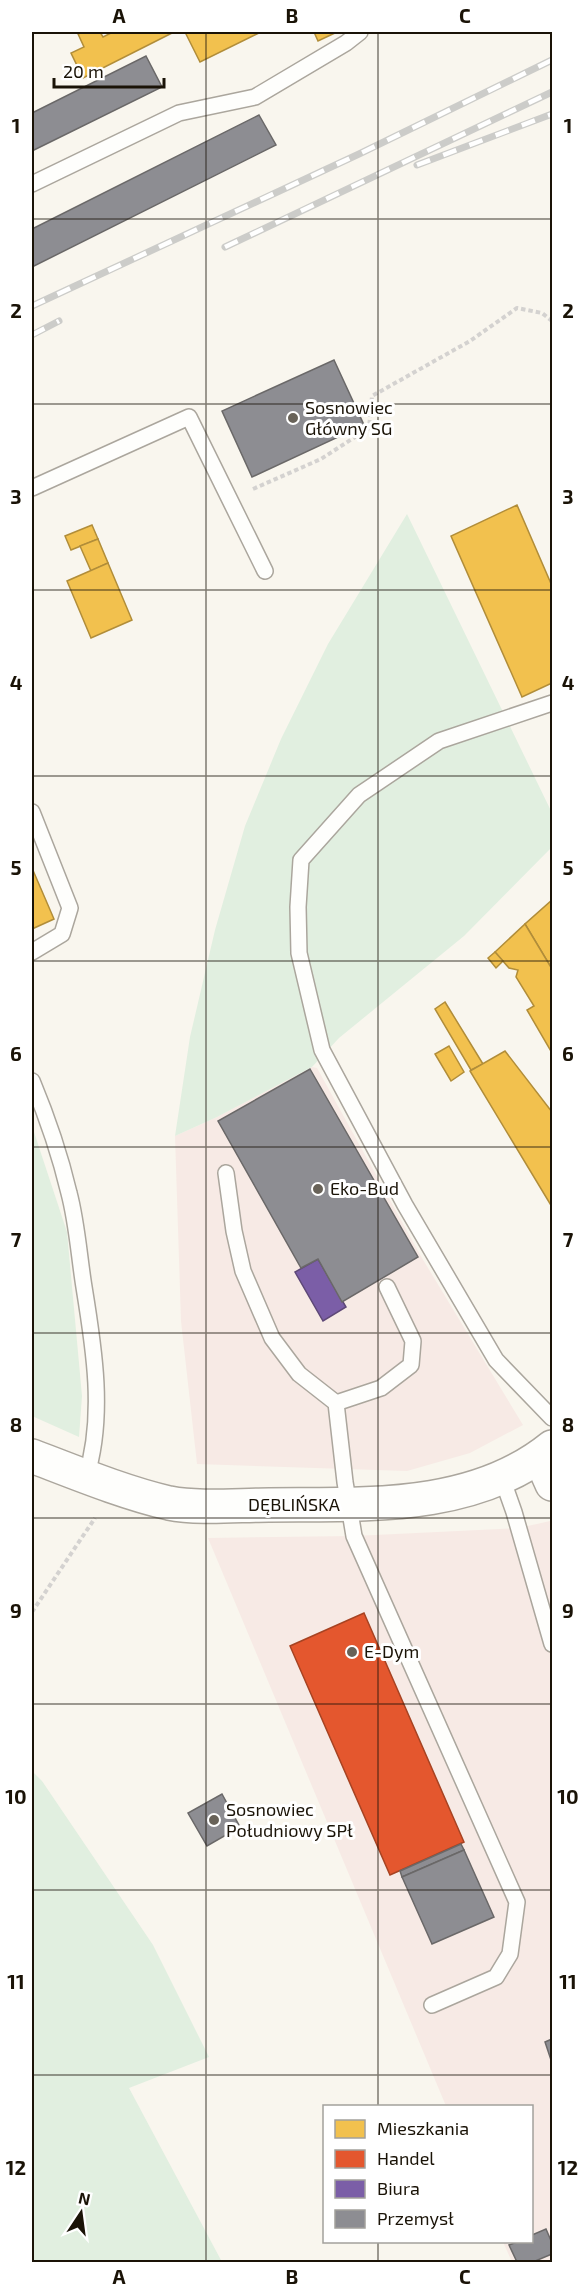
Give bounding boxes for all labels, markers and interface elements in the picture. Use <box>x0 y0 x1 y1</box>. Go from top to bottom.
text: A <box>112 3 126 27</box>
text: B <box>286 3 298 27</box>
text: C <box>459 3 471 27</box>
scale bar <box>54 51 164 89</box>
text: 20 m <box>63 60 104 82</box>
text: 1 <box>12 113 20 137</box>
text: 1 <box>564 113 572 137</box>
text: 2 <box>10 298 22 322</box>
text: 2 <box>562 298 574 322</box>
place label: Sosnowiec Główny SG <box>305 396 393 439</box>
marker: Sosnowiec Główny SG <box>286 411 300 425</box>
text: 3 <box>10 484 22 508</box>
text: 3 <box>562 484 574 508</box>
text: 4 <box>10 670 23 694</box>
text: 4 <box>562 670 575 694</box>
text: 5 <box>10 855 22 879</box>
text: 5 <box>562 855 574 879</box>
text: 6 <box>10 1041 22 1065</box>
text: 6 <box>562 1041 574 1065</box>
place label: Eko-Bud <box>330 1177 399 1199</box>
marker: Eko-Bud <box>311 1182 325 1196</box>
text: 7 <box>11 1227 22 1251</box>
text: 7 <box>563 1227 574 1251</box>
text: 8 <box>10 1412 22 1436</box>
text: 8 <box>562 1412 574 1436</box>
street label: DĘBLIŃSKA <box>248 1493 341 1515</box>
text: 9 <box>10 1598 22 1622</box>
text: 9 <box>562 1598 574 1622</box>
place label: E-Dym <box>364 1640 419 1662</box>
marker: E-Dym <box>345 1645 359 1659</box>
text: 10 <box>5 1784 27 1808</box>
text: 10 <box>557 1784 579 1808</box>
place label: Sosnowiec Południowy SPł <box>226 1798 353 1841</box>
marker: Sosnowiec Południowy SPł <box>207 1813 221 1827</box>
text: 11 <box>7 1969 25 1993</box>
text: 11 <box>559 1969 577 1993</box>
legend <box>323 2105 533 2243</box>
text: Mieszkania <box>377 2117 469 2139</box>
text: Handel <box>377 2147 435 2169</box>
text: 12 <box>6 2155 26 2179</box>
text: 12 <box>558 2155 578 2179</box>
text: Biura <box>377 2177 420 2199</box>
north arrow <box>51 2183 111 2243</box>
text: N <box>77 2187 92 2208</box>
text: Przemysł <box>377 2207 454 2229</box>
text: A <box>112 2264 126 2288</box>
text: B <box>286 2264 298 2288</box>
text: C <box>459 2264 471 2288</box>

